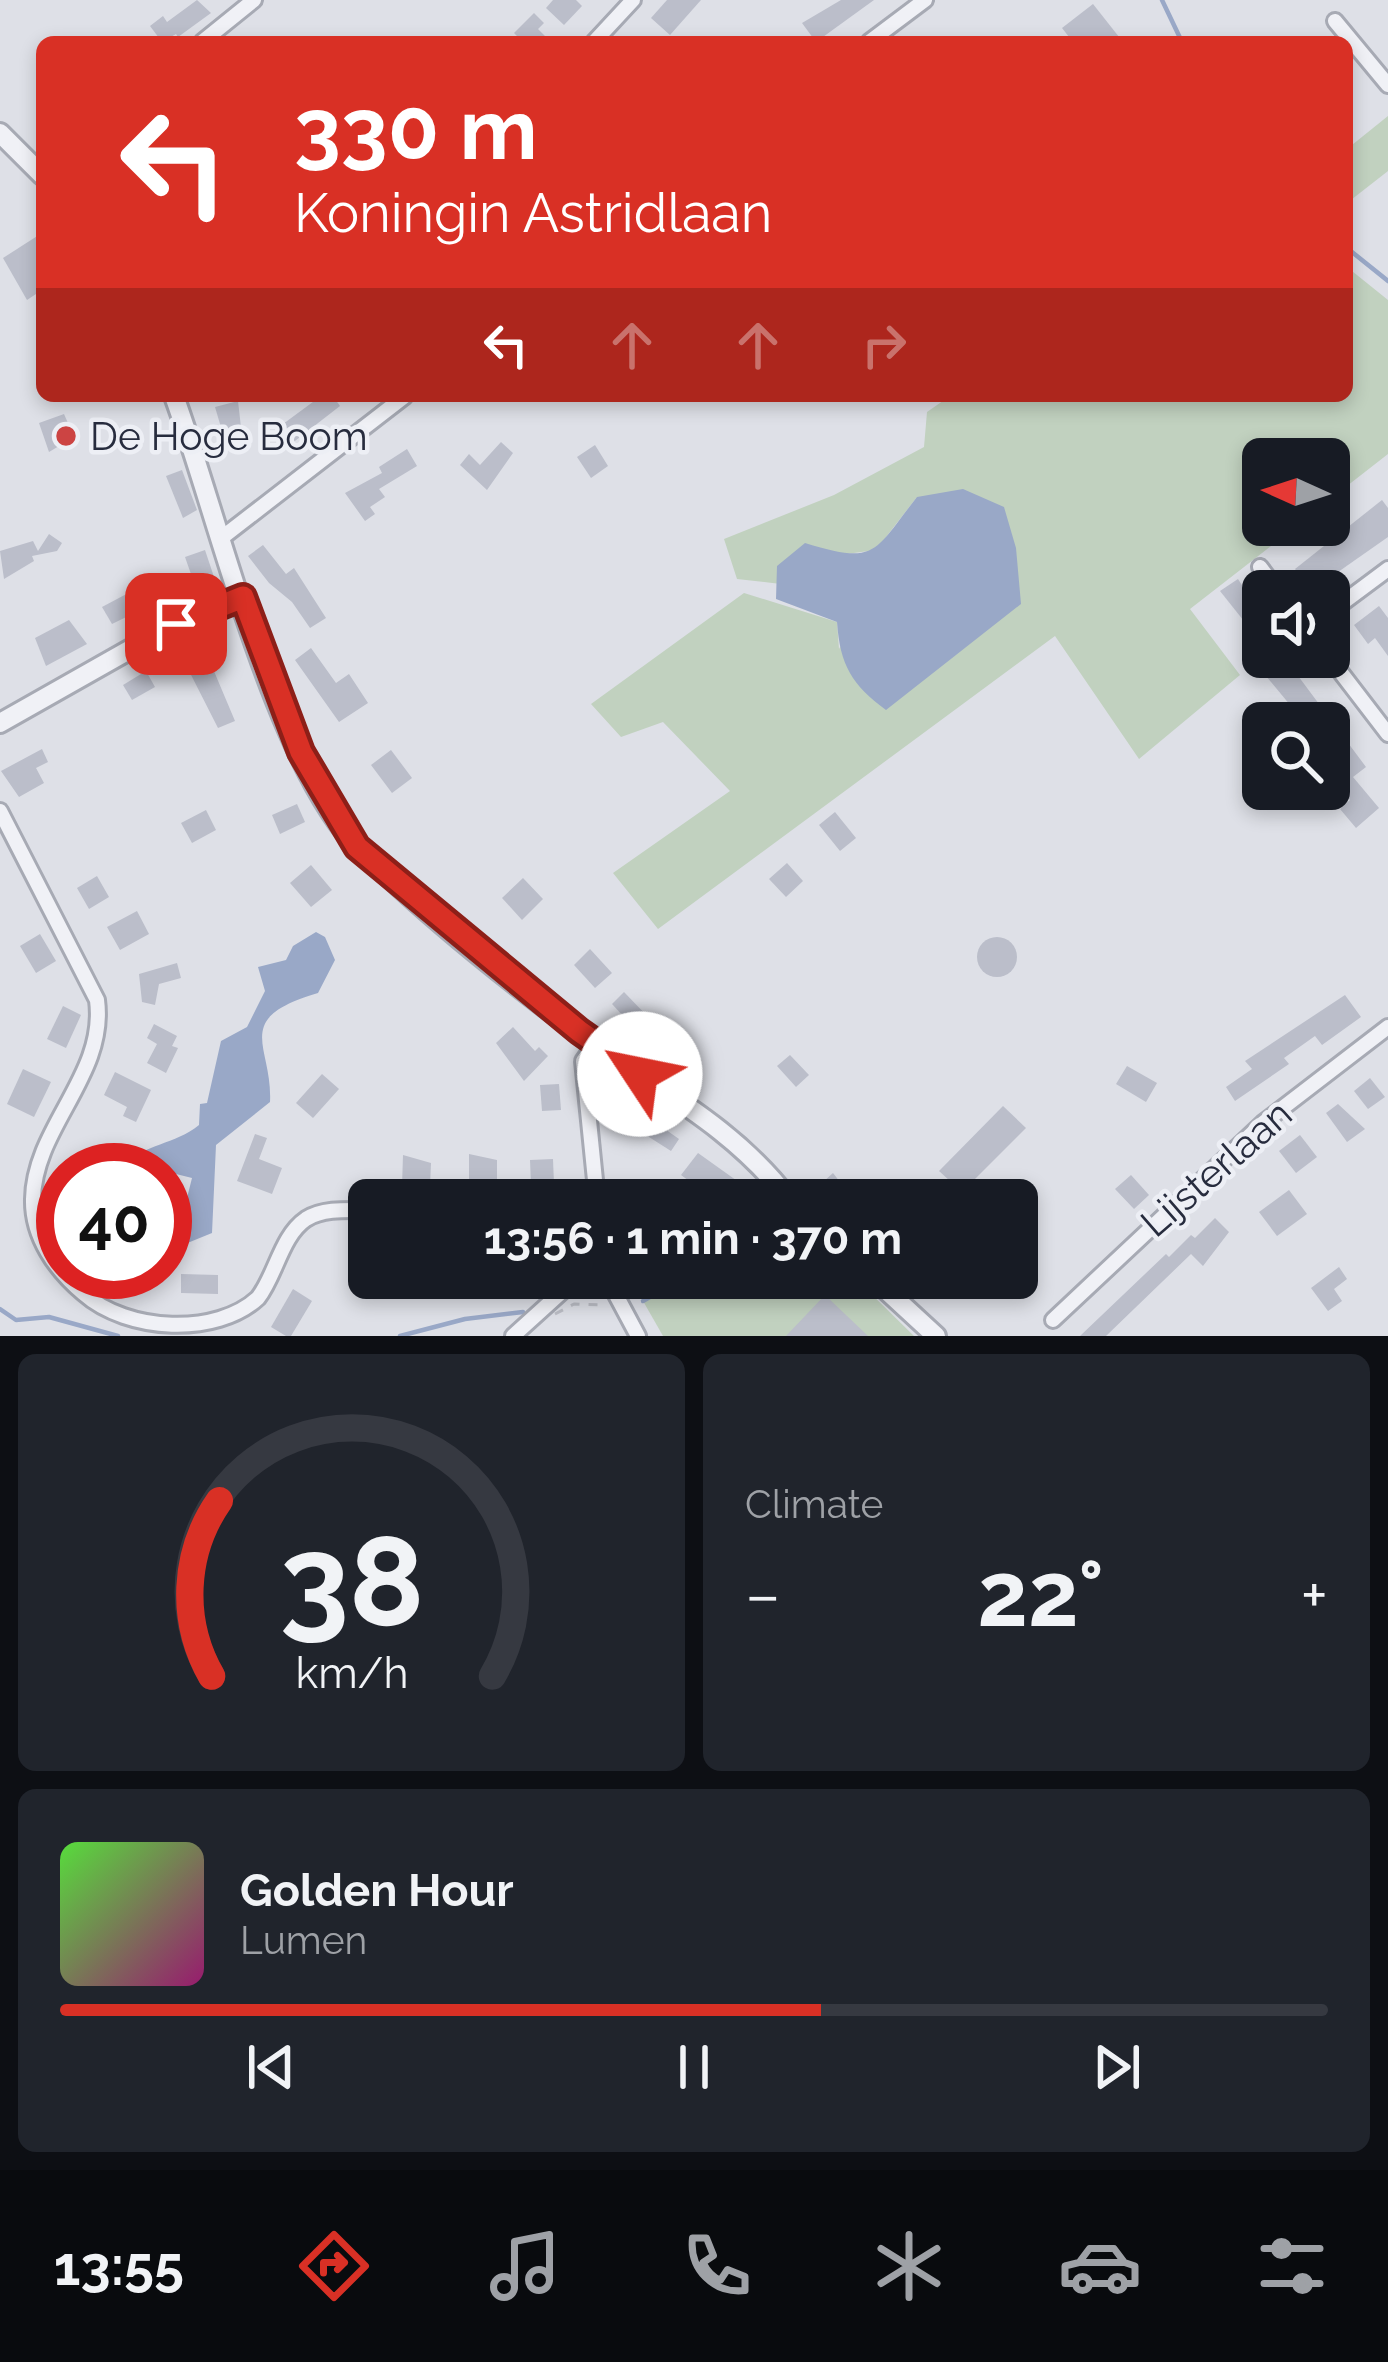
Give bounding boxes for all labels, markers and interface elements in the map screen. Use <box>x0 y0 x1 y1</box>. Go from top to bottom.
text: 330 m <box>294 80 538 179</box>
icon: left <box>96 84 252 240</box>
text: Koningin Astridlaan <box>294 181 772 245</box>
icon: left <box>473 312 539 378</box>
icon: ahead <box>599 312 665 378</box>
icon: ahead <box>725 312 791 378</box>
icon: right <box>851 312 917 378</box>
place label: De Hoge Boom <box>90 413 368 459</box>
marker: De Hoge Boom <box>53 423 79 449</box>
north arrow <box>1242 438 1350 546</box>
map controls <box>1242 438 1350 810</box>
button: sound <box>1242 570 1350 678</box>
pin <box>125 573 227 675</box>
icon: arrive <box>143 591 209 657</box>
button: search <box>1242 702 1350 810</box>
position arrow <box>577 1011 703 1137</box>
street label: Lijsterlaan <box>1131 1090 1301 1246</box>
speed limit sign: 40 <box>36 1143 192 1299</box>
text: 13:56 · 1 min · 370 m <box>484 1212 902 1265</box>
text: Climate <box>745 1481 883 1527</box>
text: 38 <box>279 1508 424 1654</box>
text: 22° <box>977 1541 1104 1647</box>
text: − <box>745 1556 781 1633</box>
text: + <box>1301 1556 1328 1633</box>
text: km/h <box>295 1647 408 1697</box>
text: Golden Hour <box>240 1864 514 1917</box>
text: Lumen <box>240 1917 367 1963</box>
icon: previous <box>238 2034 304 2100</box>
icon: pause <box>661 2034 727 2100</box>
icon: next <box>1084 2034 1150 2100</box>
icon: directions <box>292 2224 376 2308</box>
icon: music <box>483 2224 567 2308</box>
icon: phone <box>675 2224 759 2308</box>
icon: climate <box>867 2224 951 2308</box>
icon: car <box>1058 2224 1142 2308</box>
icon: filters <box>1250 2224 1334 2308</box>
text: 13:55 <box>54 2234 184 2298</box>

